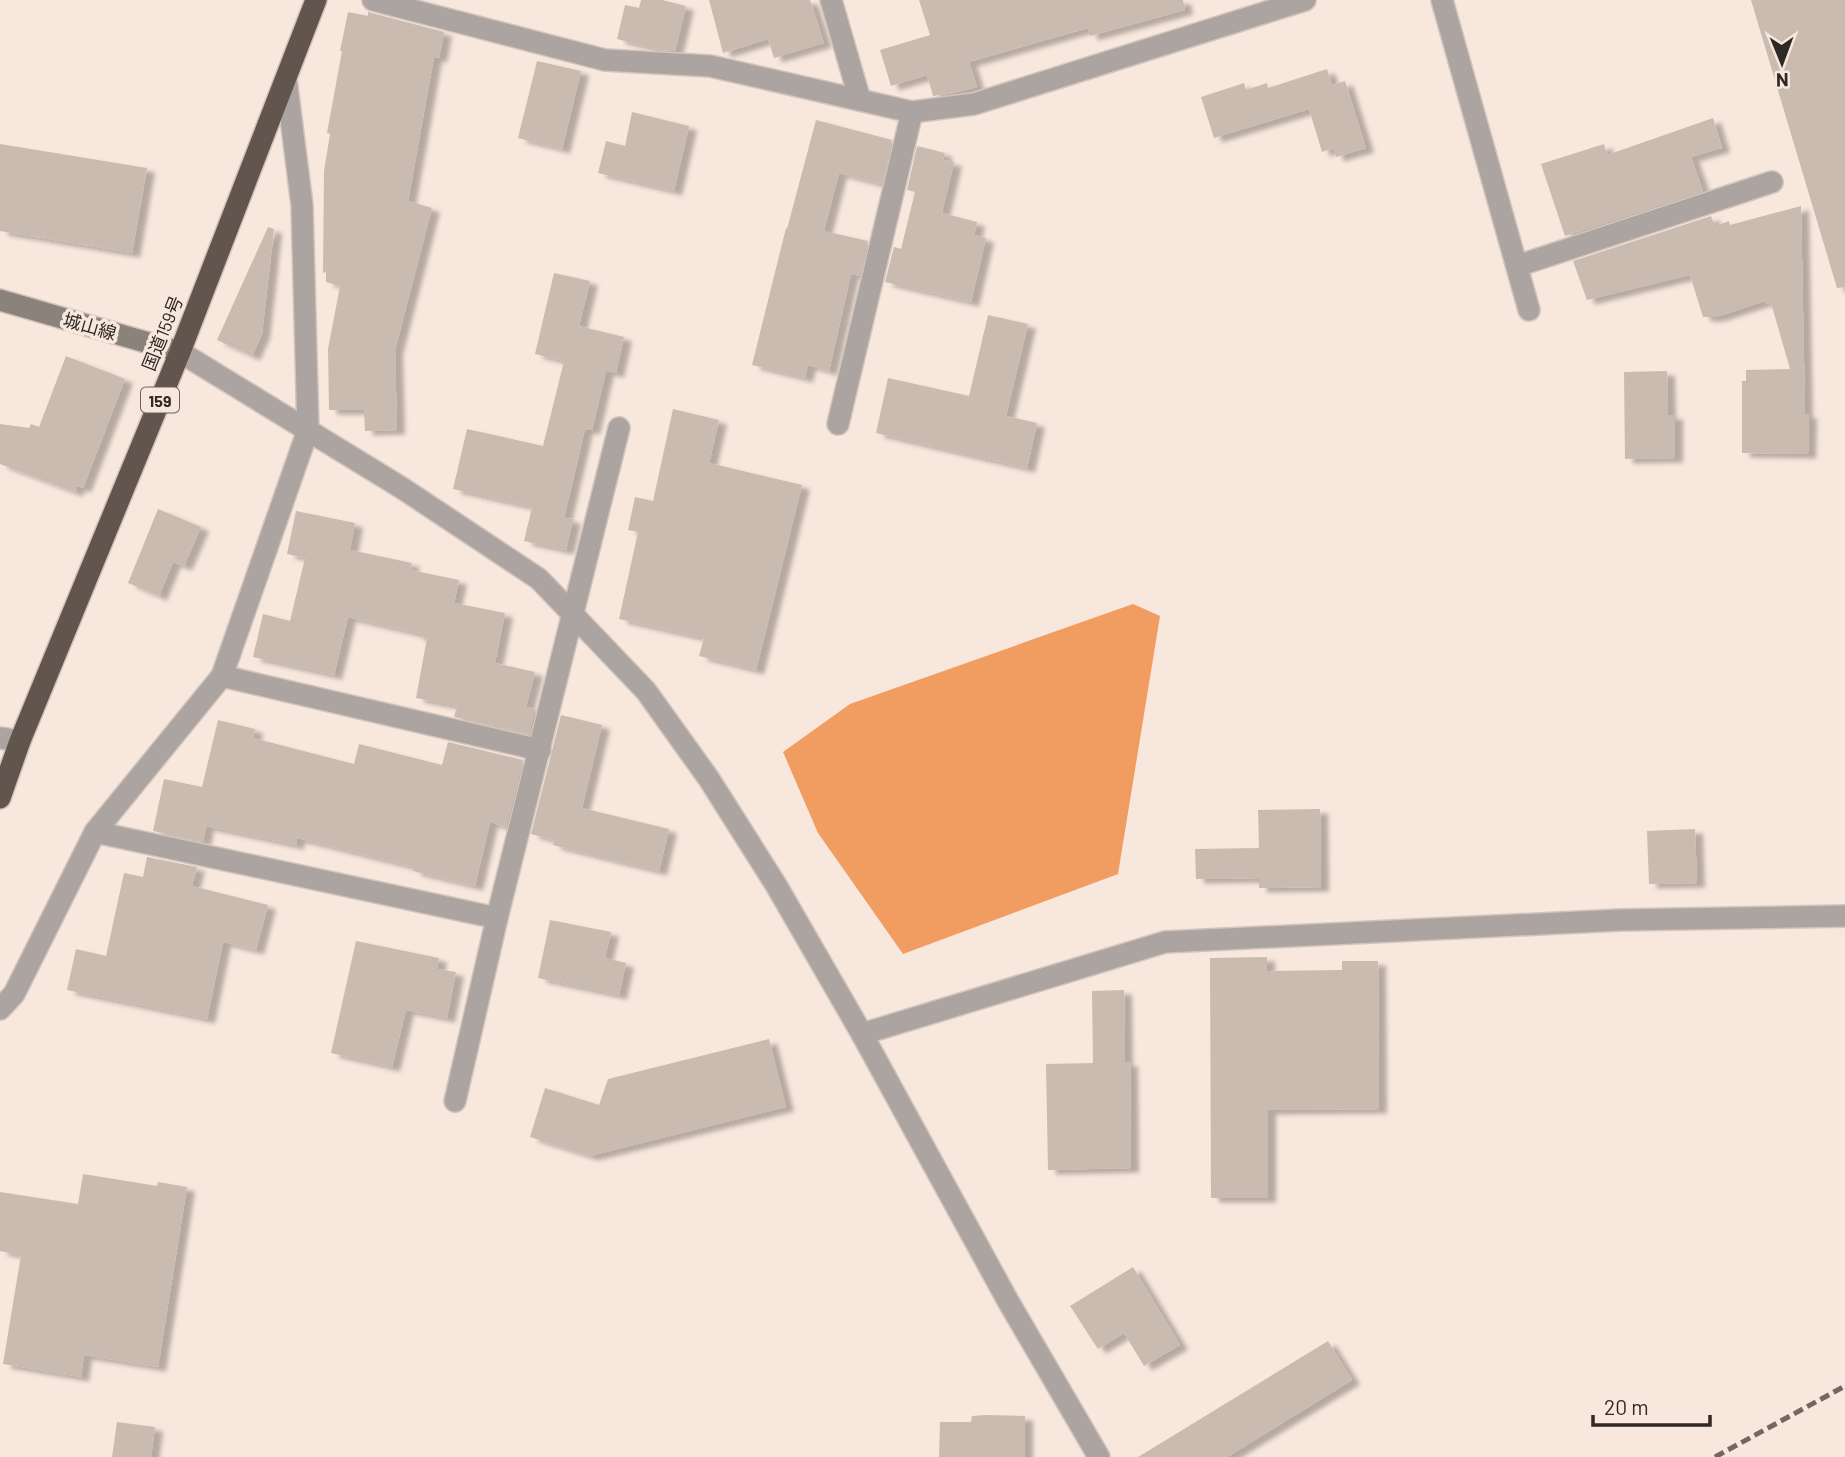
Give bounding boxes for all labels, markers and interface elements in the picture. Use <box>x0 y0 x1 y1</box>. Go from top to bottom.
north arrow <box>1747 28 1817 98</box>
text: N <box>1776 69 1789 92</box>
street label: 国道159号 <box>137 292 187 374</box>
street label: 城山線 <box>61 308 119 344</box>
road number: 159 <box>141 388 179 412</box>
scale bar <box>1593 1384 1710 1428</box>
text: 20 m <box>1604 1394 1649 1419</box>

